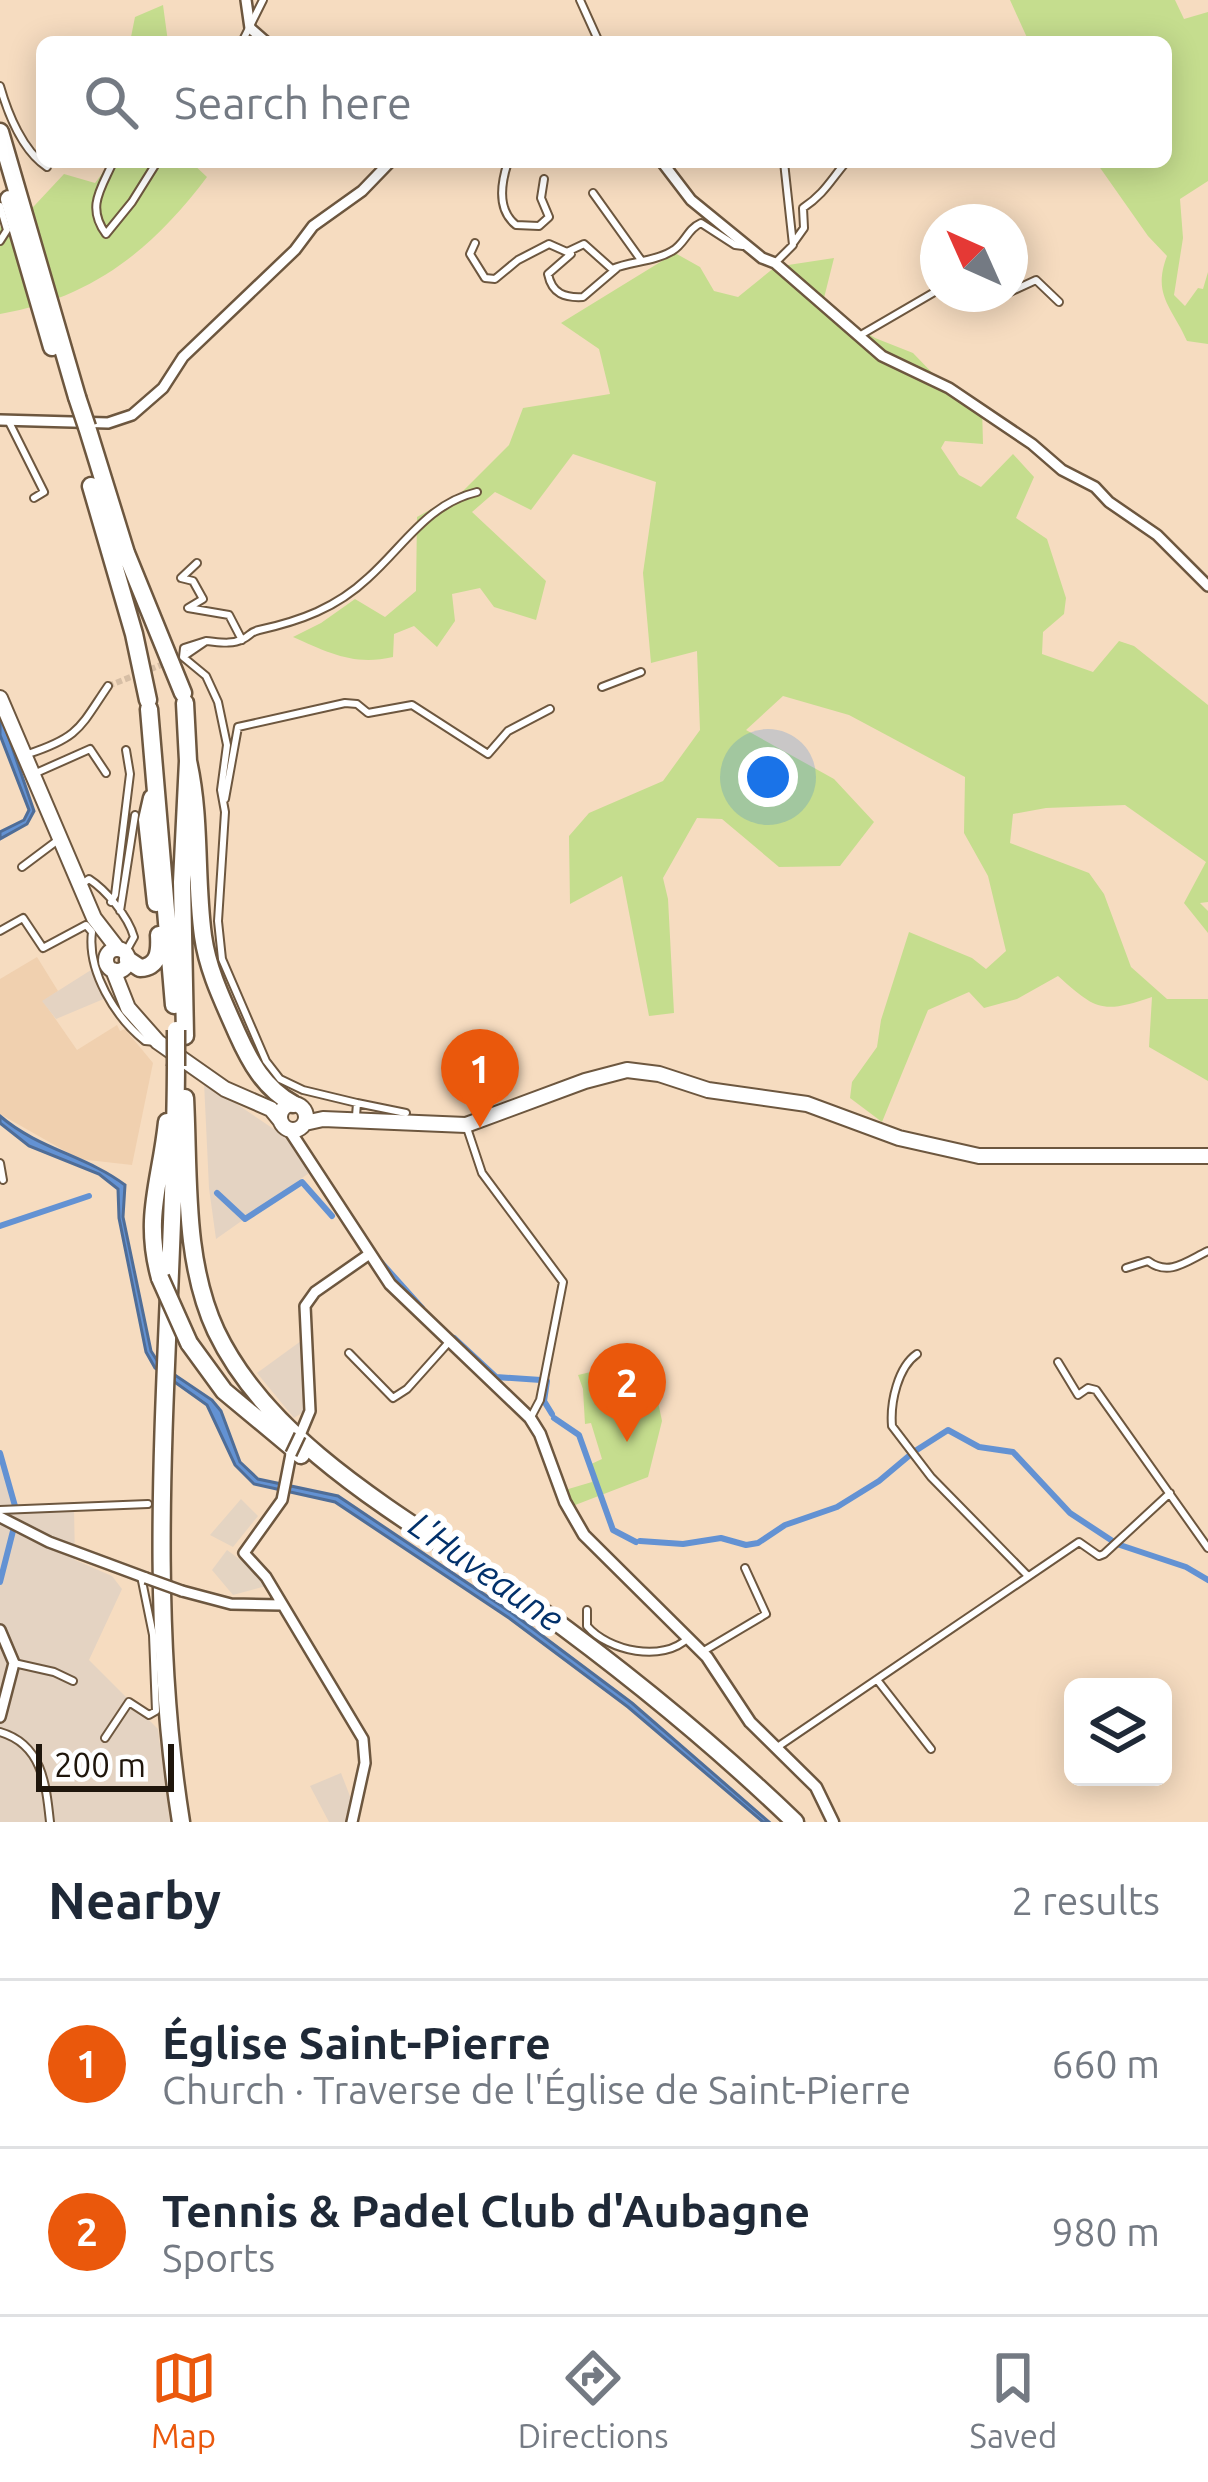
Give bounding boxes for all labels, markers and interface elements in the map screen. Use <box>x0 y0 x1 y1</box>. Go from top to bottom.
search box <box>36 36 1172 168</box>
icon: search <box>78 69 144 135</box>
text: Search here <box>174 77 412 128</box>
north arrow <box>920 204 1028 312</box>
your location <box>738 747 798 807</box>
pin: 1 <box>441 1029 519 1128</box>
pin: 2 <box>588 1343 666 1442</box>
water label: L'Huveaune <box>402 1503 572 1639</box>
map controls <box>1064 1678 1172 1786</box>
button: layers <box>1064 1678 1172 1786</box>
scale bar <box>36 1738 174 1791</box>
text: 200 m <box>54 1746 146 1783</box>
text: Nearby <box>48 1871 221 1929</box>
text: 2 results <box>1011 1879 1160 1922</box>
text: Église Saint-Pierre <box>162 2017 551 2068</box>
text: 1 <box>76 2042 98 2085</box>
text: 660 m <box>1051 2042 1160 2085</box>
text: Church · Traverse de l'Église de Saint-Pierre <box>162 2068 911 2111</box>
text: Tennis & Padel Club d'Aubagne <box>162 2185 810 2236</box>
text: 2 <box>76 2210 98 2253</box>
text: 980 m <box>1051 2210 1160 2253</box>
text: Sports <box>162 2236 275 2279</box>
tab: Map <box>151 2345 217 2454</box>
tab: Directions <box>518 2345 668 2454</box>
tab: Saved <box>970 2345 1057 2454</box>

